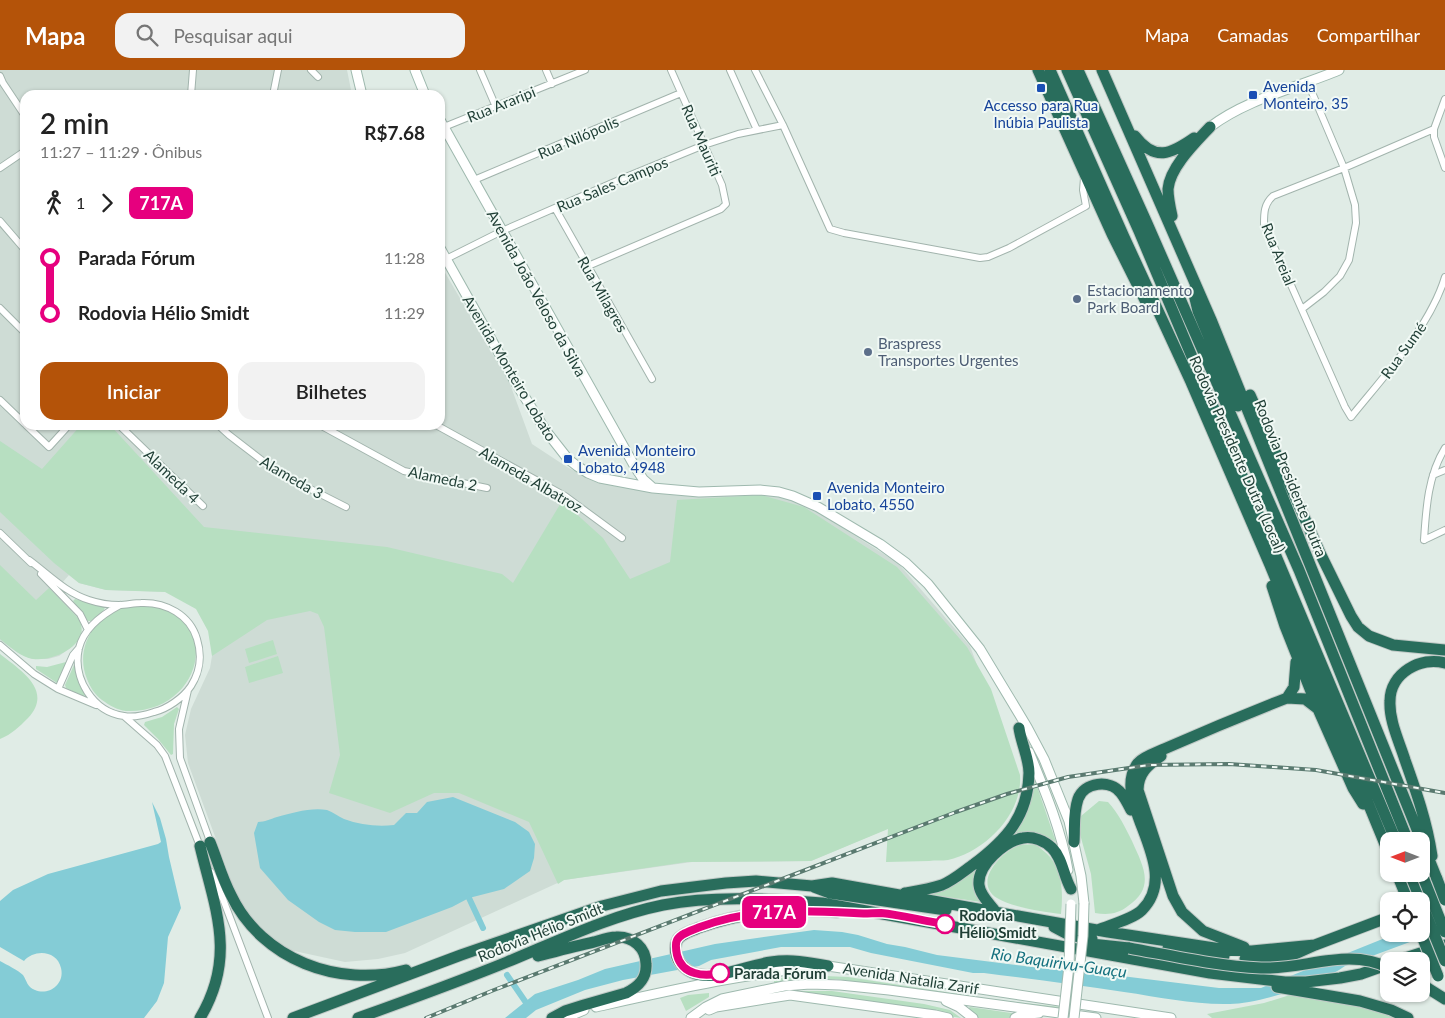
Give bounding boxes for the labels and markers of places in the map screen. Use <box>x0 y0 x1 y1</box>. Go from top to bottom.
place label: Avenida Monteiro, 35 <box>1263 77 1349 112</box>
marker: Accesso para Rua Inúbia Paulista <box>1035 82 1047 94</box>
marker: Avenida Monteiro, 35 <box>1247 89 1259 101</box>
place label: Accesso para Rua Inúbia Paulista <box>984 96 1098 131</box>
place label: Estacionamento Park Board <box>1087 281 1192 316</box>
marker: Estacionamento Park Board <box>1071 293 1083 305</box>
place label: Braspress Transportes Urgentes <box>878 334 1019 369</box>
marker: Braspress Transportes Urgentes <box>862 346 874 358</box>
place label: Avenida Monteiro Lobato, 4948 <box>578 441 696 476</box>
marker: Avenida Monteiro Lobato, 4948 <box>562 453 574 465</box>
place label: Avenida Monteiro Lobato, 4550 <box>827 478 945 513</box>
marker: Avenida Monteiro Lobato, 4550 <box>811 490 823 502</box>
place label: Rodovia Hélio Smidt <box>959 906 1037 941</box>
marker: Rodovia Hélio Smidt <box>935 914 955 934</box>
marker: Parada Fórum <box>710 963 730 983</box>
place label: Parada Fórum <box>734 964 827 982</box>

